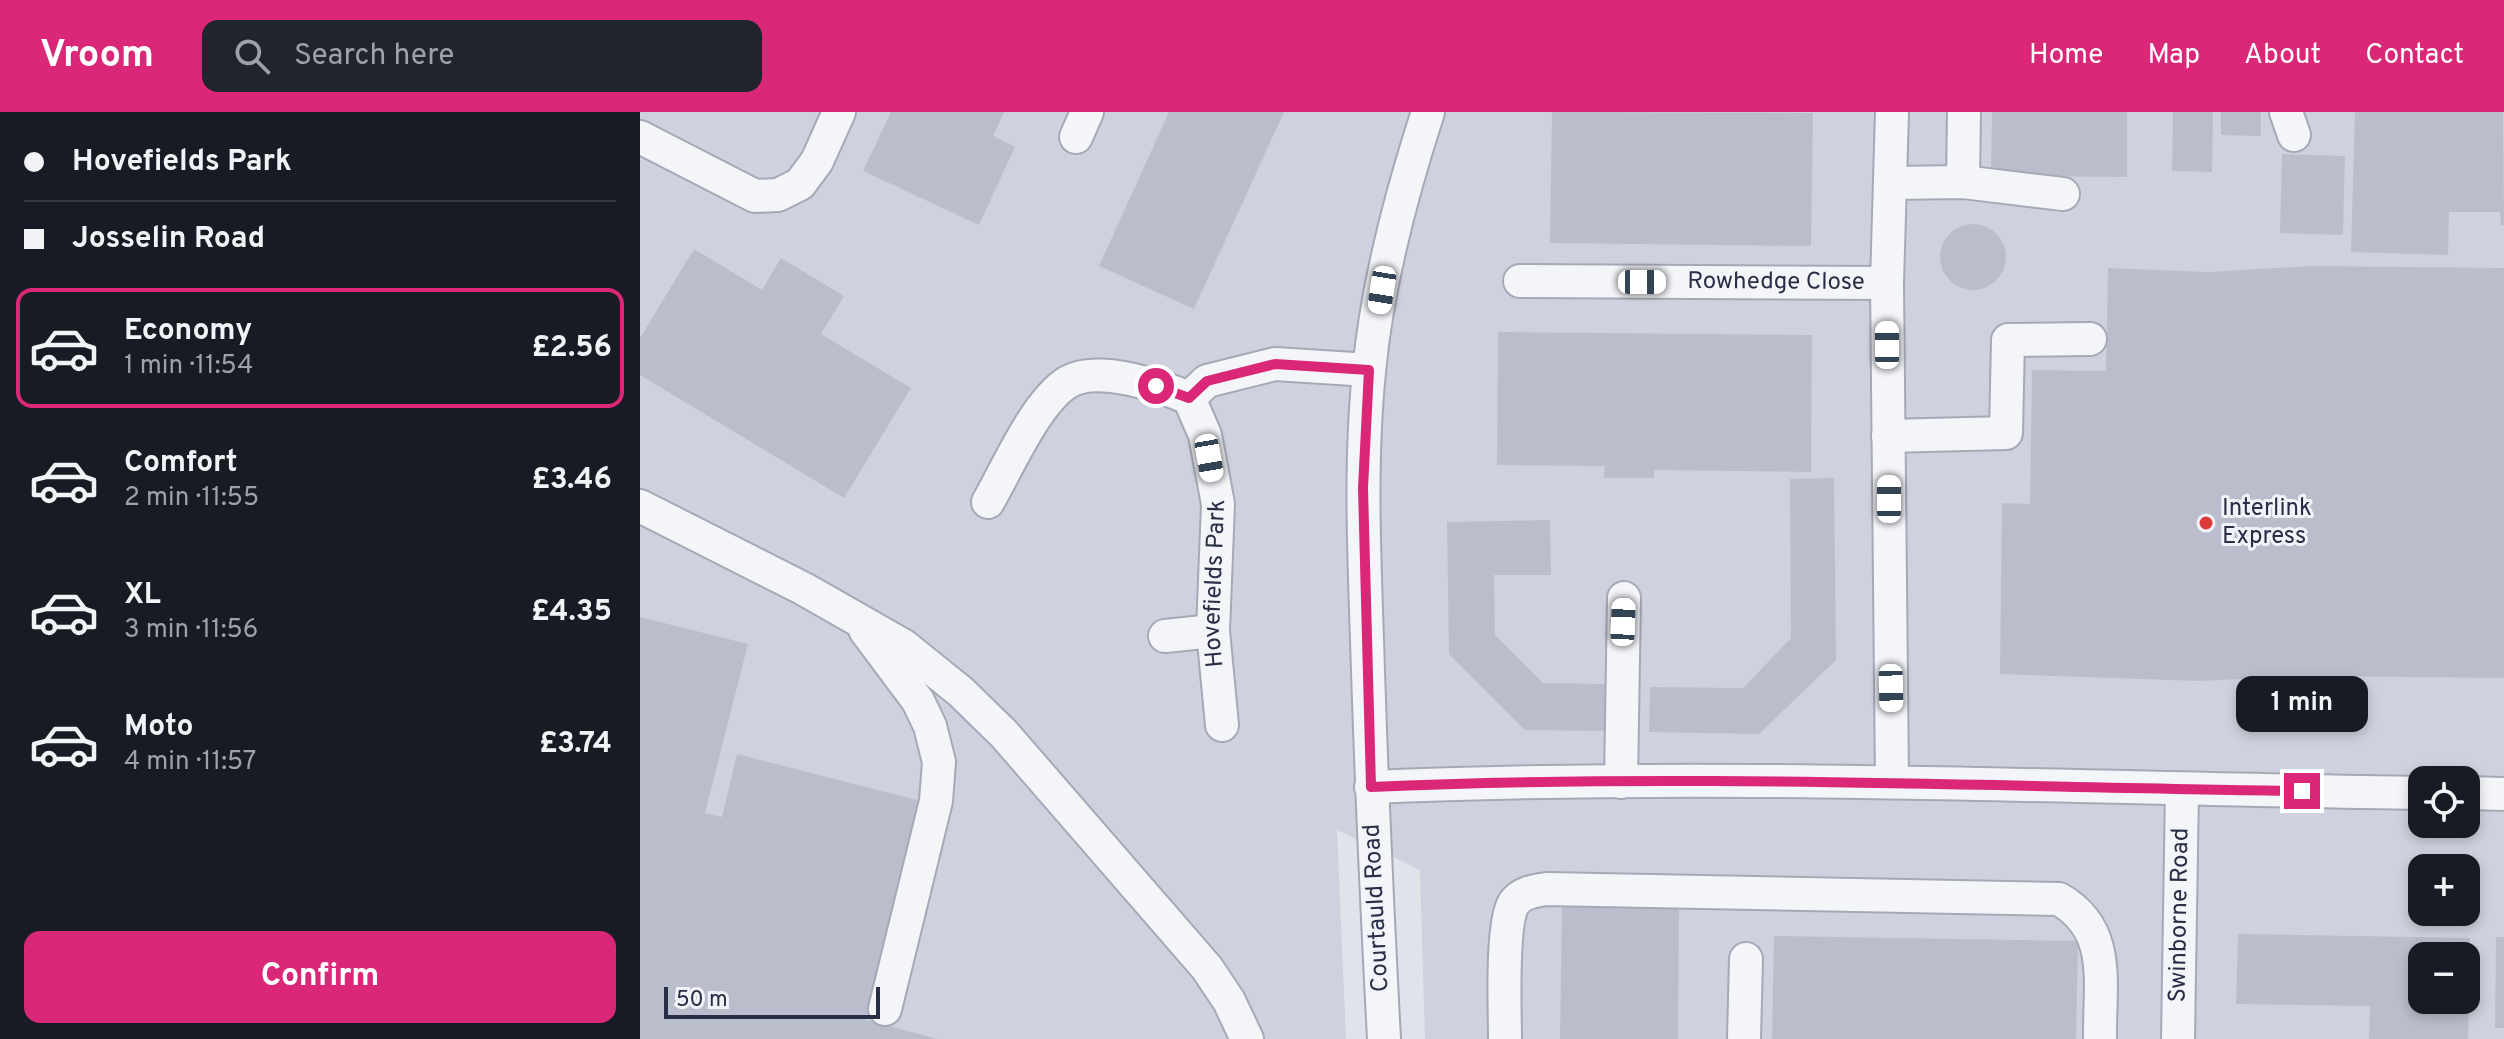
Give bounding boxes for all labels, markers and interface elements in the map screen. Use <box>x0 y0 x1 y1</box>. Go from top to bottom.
search box <box>202 20 762 92</box>
text: Vroom <box>40 32 154 81</box>
icon: search <box>230 34 274 78</box>
text: Search here <box>294 38 454 75</box>
text: Home <box>2029 38 2103 74</box>
text: Map <box>2147 38 2200 74</box>
text: About <box>2244 38 2321 74</box>
text: Contact <box>2365 38 2464 74</box>
text: Hovefields Park <box>72 144 292 181</box>
text: Josselin Road <box>72 221 265 258</box>
car <box>1366 264 1398 316</box>
street label: Rowhedge Close <box>1687 267 1865 298</box>
car <box>1618 270 1666 294</box>
icon: car <box>28 312 100 384</box>
text: Economy <box>124 313 252 350</box>
car <box>1875 321 1899 369</box>
text: £2.56 <box>531 330 612 367</box>
text: 1 min · 11:54 <box>124 350 253 383</box>
route start <box>1138 368 1174 404</box>
car <box>1193 432 1225 484</box>
icon: car <box>28 444 100 516</box>
text: Comfort <box>124 445 237 482</box>
text: £3.46 <box>532 462 612 499</box>
car <box>1877 475 1901 523</box>
text: 2 min · 11:55 <box>124 482 259 515</box>
place label: Interlink Express <box>2222 494 2312 552</box>
street label: Hovefields Park <box>1198 499 1233 669</box>
marker: Interlink Express <box>2197 514 2215 532</box>
icon: car <box>28 576 100 648</box>
text: XL <box>124 577 161 614</box>
text: £4.35 <box>531 594 612 631</box>
car <box>1610 598 1636 646</box>
text: 3 min · 11:56 <box>124 614 258 647</box>
car <box>1879 664 1903 712</box>
callout: 1 min <box>2236 675 2368 731</box>
text: 1 min <box>2271 687 2333 720</box>
icon: car <box>28 708 100 780</box>
text: Moto <box>124 709 194 746</box>
text: £3.74 <box>539 726 612 763</box>
text: 4 min · 11:57 <box>124 746 256 779</box>
map controls <box>2408 766 2480 1014</box>
button: locate <box>2408 766 2480 838</box>
route end <box>2284 773 2320 809</box>
street label: Courtauld Road <box>1358 823 1396 993</box>
street label: Swinborne Road <box>2164 827 2196 1003</box>
button: + <box>2408 854 2480 926</box>
button: Confirm <box>24 931 616 1023</box>
button: − <box>2408 942 2480 1014</box>
scale bar <box>664 983 880 1019</box>
text: 50 m <box>676 987 728 1014</box>

